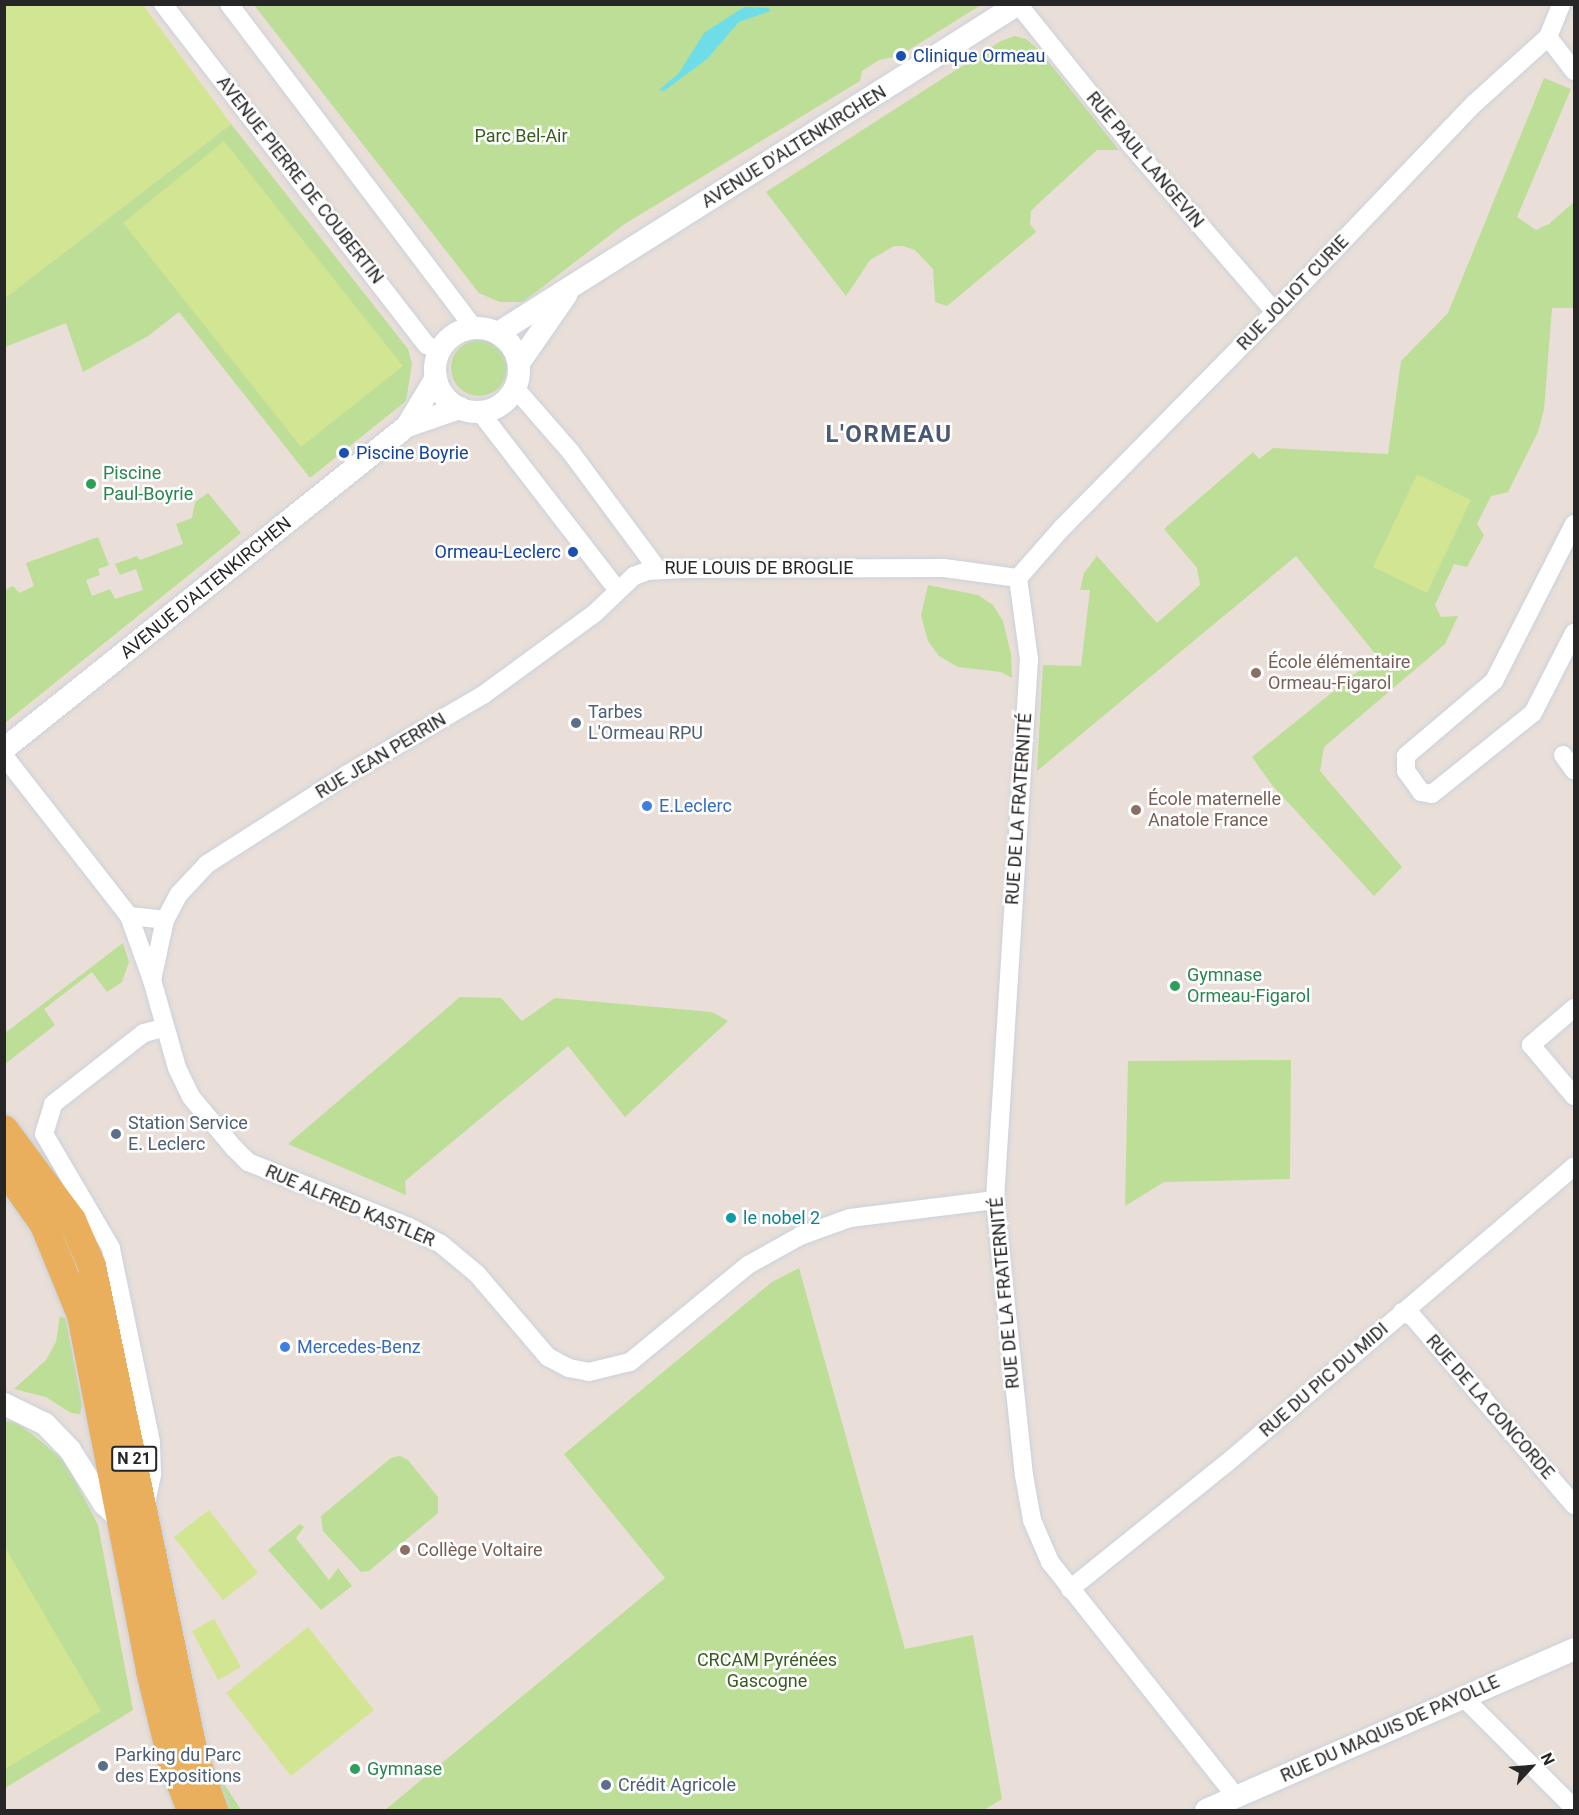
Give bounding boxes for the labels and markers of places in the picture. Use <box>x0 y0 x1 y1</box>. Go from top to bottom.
place label: Clinique Ormeau <box>913 45 1045 67</box>
marker: Clinique Ormeau <box>894 49 908 63</box>
place label: Piscine Boyrie <box>356 442 469 464</box>
marker: Piscine Boyrie <box>337 446 351 460</box>
place label: Piscine Paul-Boyrie <box>103 463 193 506</box>
marker: Piscine Paul-Boyrie <box>84 477 98 491</box>
place label: Ormeau-Leclerc <box>435 541 561 563</box>
marker: Ormeau-Leclerc <box>566 545 580 559</box>
place label: École élémentaire Ormeau-Figarol <box>1268 652 1410 694</box>
marker: École élémentaire Ormeau-Figarol <box>1249 666 1263 680</box>
place label: Tarbes L'Ormeau RPU <box>588 702 703 744</box>
marker: Tarbes L'Ormeau RPU <box>569 716 583 730</box>
place label: École maternelle Anatole France <box>1148 789 1281 832</box>
place label: E.Leclerc <box>659 795 732 817</box>
marker: E.Leclerc <box>640 799 654 813</box>
marker: École maternelle Anatole France <box>1129 803 1143 817</box>
place label: Gymnase Ormeau-Figarol <box>1187 965 1310 1008</box>
marker: Gymnase Ormeau-Figarol <box>1168 979 1182 993</box>
place label: Station Service E. Leclerc <box>128 1113 248 1156</box>
marker: Station Service E. Leclerc <box>109 1127 123 1141</box>
place label: le nobel 2 <box>743 1207 820 1229</box>
marker: le nobel 2 <box>724 1211 738 1225</box>
place label: Mercedes-Benz <box>297 1336 421 1358</box>
marker: Mercedes-Benz <box>278 1340 292 1354</box>
place label: Collège Voltaire <box>417 1539 543 1561</box>
marker: Collège Voltaire <box>398 1543 412 1557</box>
place label: Parking du Parc des Expositions <box>115 1745 241 1788</box>
place label: Gymnase <box>367 1758 442 1780</box>
marker: Parking du Parc des Expositions <box>96 1759 110 1773</box>
marker: Gymnase <box>348 1762 362 1776</box>
place label: Crédit Agricole <box>618 1774 736 1796</box>
marker: Crédit Agricole <box>599 1778 613 1792</box>

